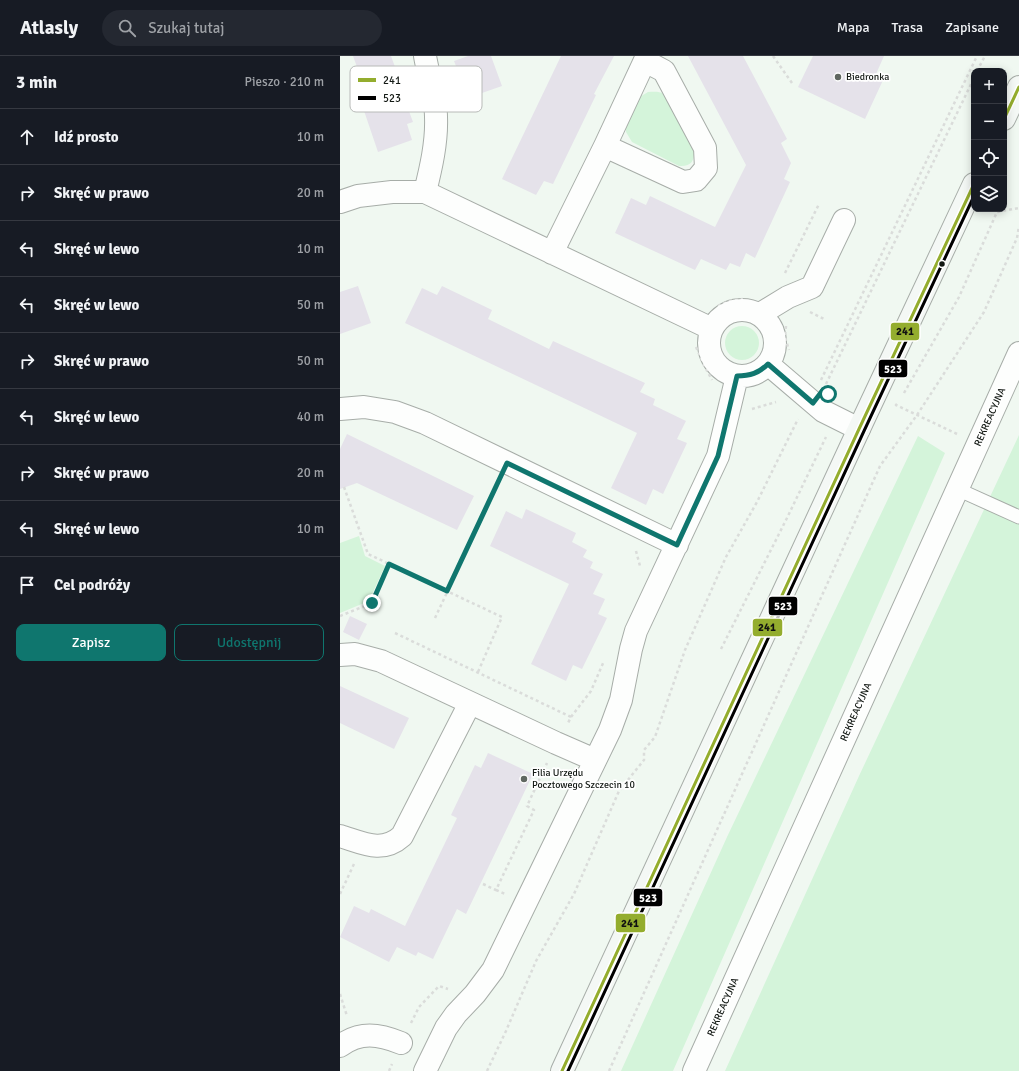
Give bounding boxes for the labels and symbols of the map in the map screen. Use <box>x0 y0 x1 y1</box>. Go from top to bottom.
legend <box>350 66 482 112</box>
place label: Biedronka <box>846 71 889 83</box>
marker: Biedronka <box>833 72 843 82</box>
text: 241 <box>383 74 401 87</box>
text: 523 <box>383 92 401 105</box>
unlabelled marker <box>937 259 947 269</box>
line badge: 241 <box>890 322 920 341</box>
text: 241 <box>896 325 914 338</box>
line badge: 523 <box>878 359 908 378</box>
text: 523 <box>884 363 902 376</box>
route start <box>819 385 837 403</box>
street label: REKREACYJNA <box>972 386 1008 448</box>
route end <box>363 594 381 612</box>
line badge: 523 <box>768 596 798 616</box>
text: 523 <box>774 600 792 613</box>
line badge: 241 <box>752 618 783 637</box>
text: 241 <box>758 621 776 634</box>
street label: REKREACYJNA <box>838 681 874 743</box>
place label: Filia Urzędu Pocztowego Szczecin 10 <box>532 767 635 791</box>
marker: Filia Urzędu Pocztowego Szczecin 10 <box>519 774 529 784</box>
line badge: 523 <box>633 888 663 907</box>
text: 523 <box>639 892 657 905</box>
line badge: 241 <box>615 913 646 933</box>
text: 241 <box>621 917 639 930</box>
street label: REKREACYJNA <box>705 976 741 1038</box>

